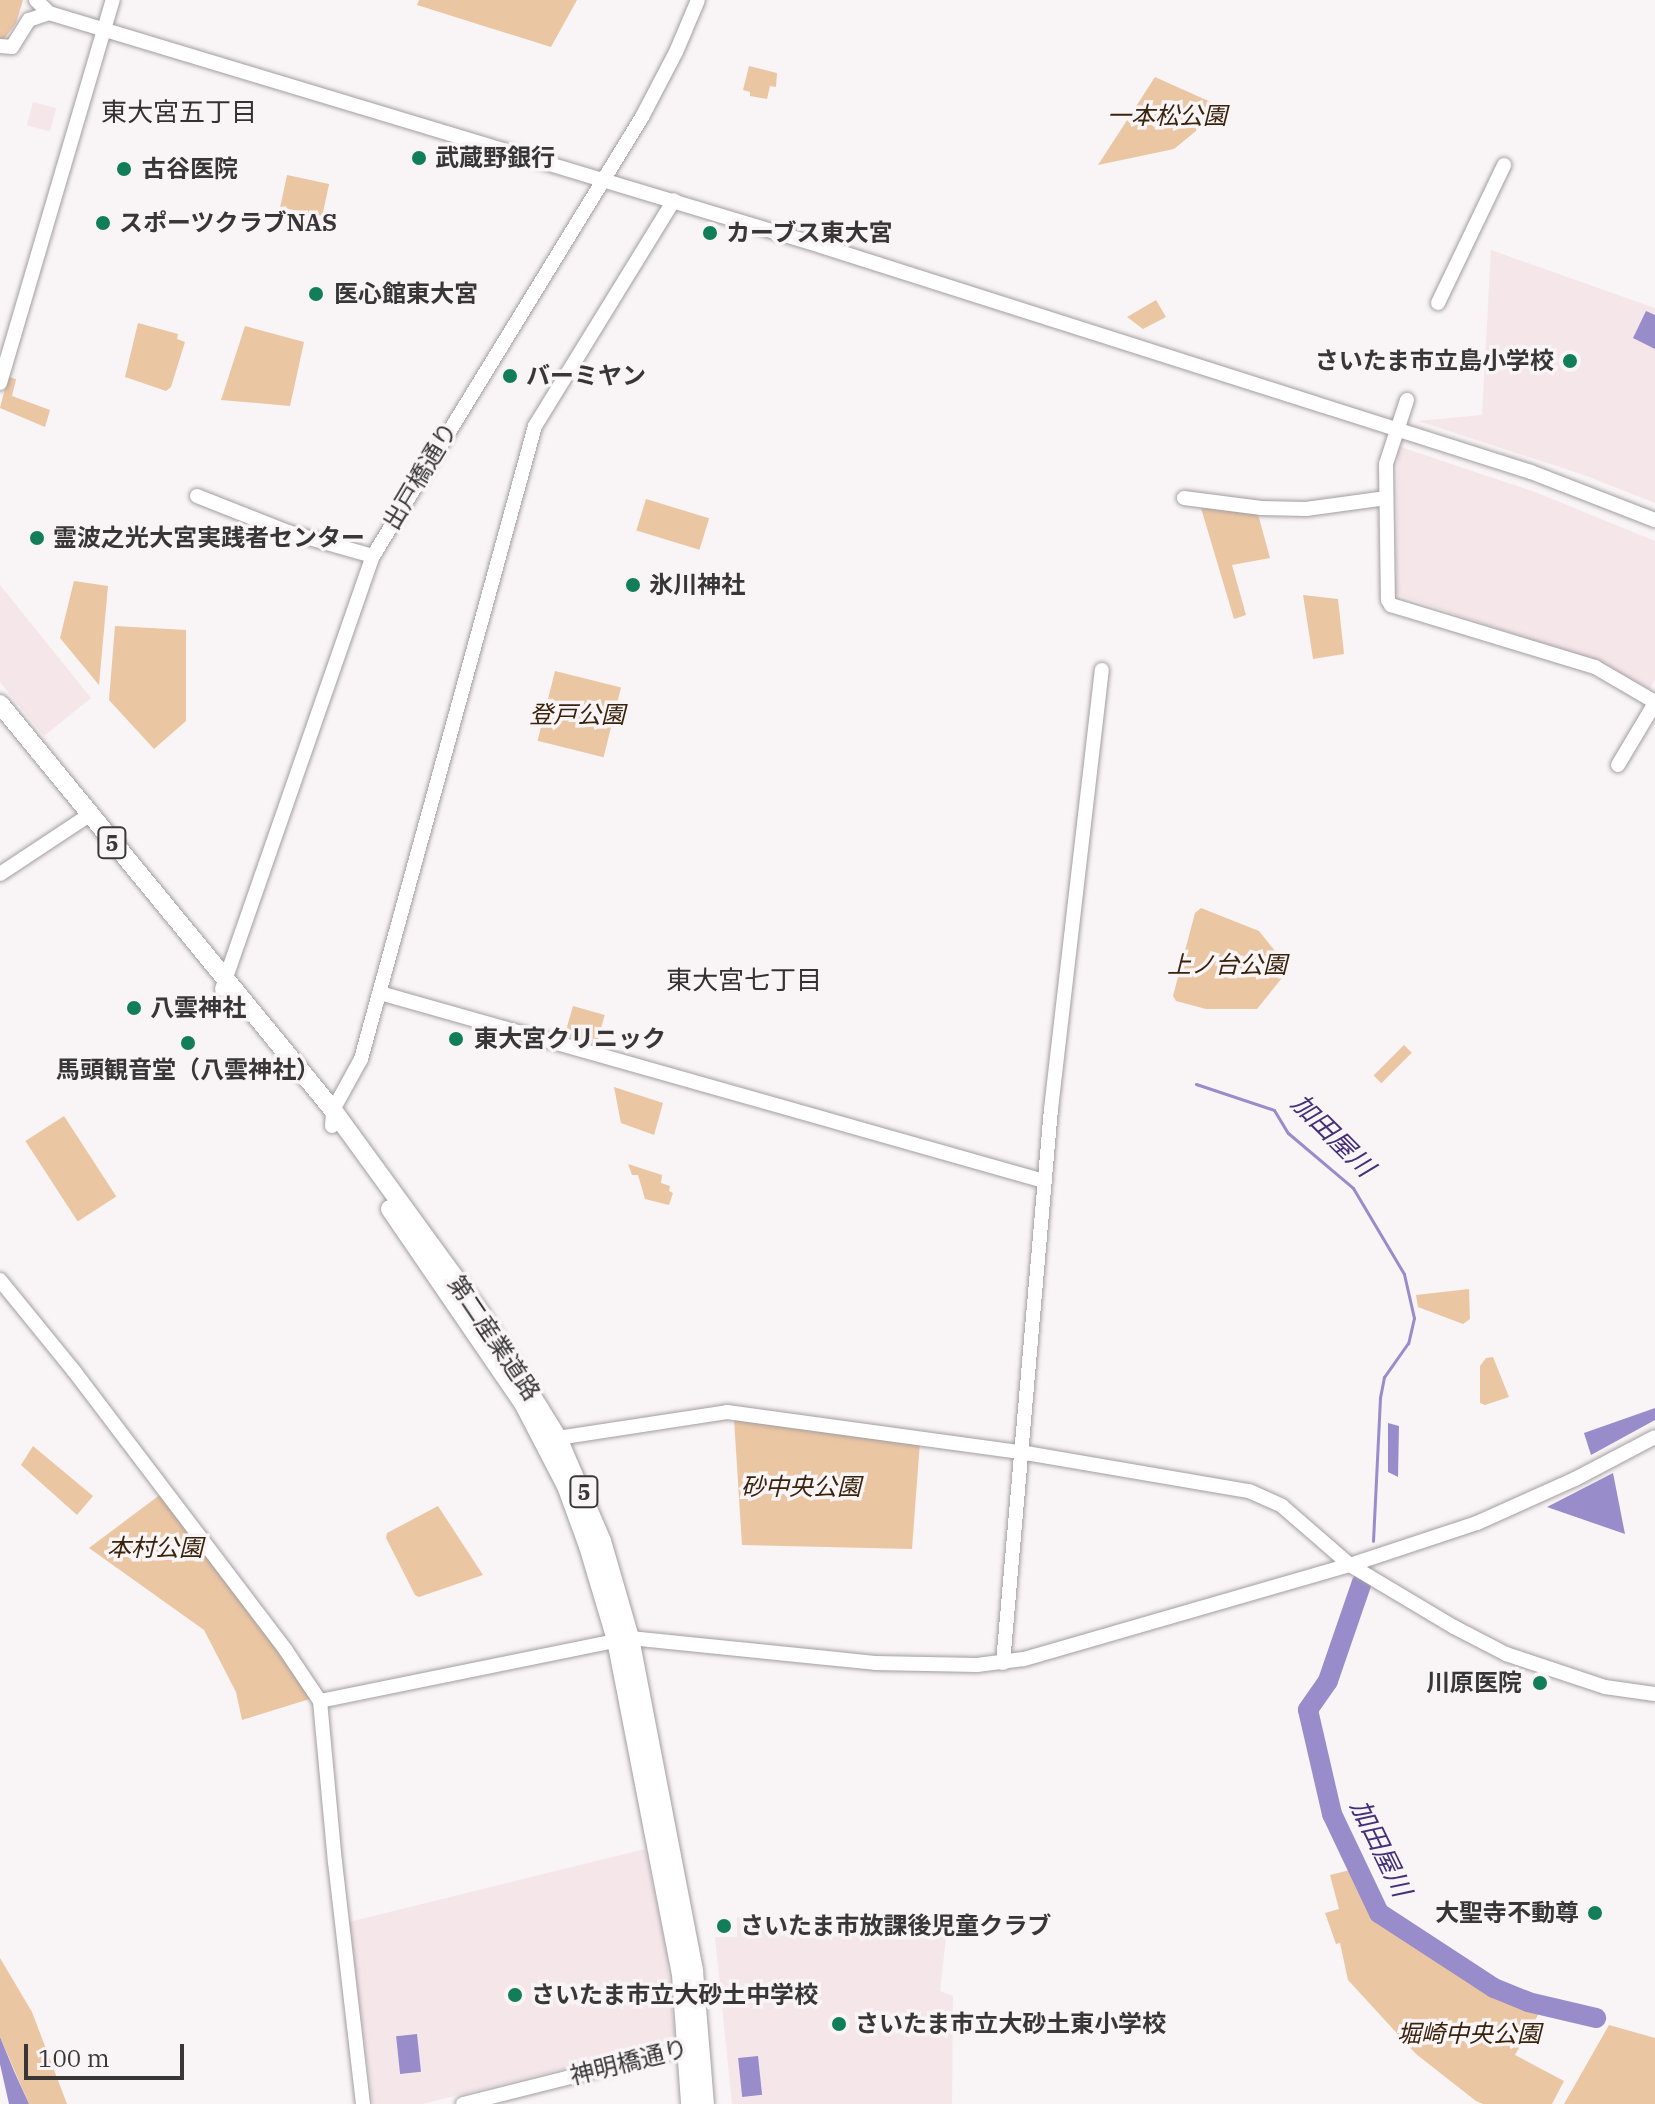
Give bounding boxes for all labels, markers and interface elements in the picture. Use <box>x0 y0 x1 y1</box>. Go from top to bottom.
district label: 東大宮五丁目 <box>101 96 257 128</box>
park label: 一本松公園 <box>1107 102 1227 130</box>
place label: 武蔵野銀行 <box>435 144 555 172</box>
marker: 武蔵野銀行 <box>410 149 428 167</box>
place label: 古谷医院 <box>142 155 238 183</box>
marker: 古谷医院 <box>113 158 135 180</box>
place label: スポーツクラブNAS <box>119 209 337 237</box>
marker: スポーツクラブNAS <box>94 214 112 232</box>
place label: カーブス東大宮 <box>726 219 894 247</box>
marker: カーブス東大宮 <box>701 224 719 242</box>
place label: 医心館東大宮 <box>334 280 478 308</box>
marker: 医心館東大宮 <box>305 283 327 305</box>
place label: さいたま市立島小学校 <box>1314 347 1554 375</box>
marker: さいたま市立島小学校 <box>1561 352 1579 370</box>
place label: バーミヤン <box>526 362 646 390</box>
marker: バーミヤン <box>501 367 519 385</box>
street label: 出戸橋通り <box>377 417 463 535</box>
place label: 霊波之光大宮実践者センター <box>53 524 365 552</box>
marker: 霊波之光大宮実践者センター <box>28 529 46 547</box>
place label: 氷川神社 <box>649 571 745 599</box>
marker: 氷川神社 <box>624 576 642 594</box>
park label: 登戸公園 <box>529 701 625 729</box>
road number: 5 <box>96 825 128 861</box>
park label: 上ノ台公園 <box>1167 951 1287 979</box>
district label: 東大宮七丁目 <box>666 964 822 996</box>
place label: 八雲神社 <box>150 994 246 1022</box>
marker: 八雲神社 <box>125 999 143 1017</box>
place label: 東大宮クリニック <box>474 1025 666 1053</box>
marker: 東大宮クリニック <box>445 1028 467 1050</box>
marker: 馬頭観音堂（八雲神社） <box>179 1034 197 1052</box>
place label: 馬頭観音堂（八雲神社） <box>56 1056 320 1084</box>
water label: 加田屋川 <box>1285 1087 1381 1183</box>
street label: 第二産業道路 <box>442 1270 546 1406</box>
park label: 砂中央公園 <box>741 1473 861 1501</box>
road number: 5 <box>568 1474 600 1510</box>
park label: 本村公園 <box>107 1534 203 1562</box>
place label: 川原医院 <box>1426 1669 1522 1697</box>
marker: 川原医院 <box>1529 1672 1551 1694</box>
water label: 加田屋川 <box>1344 1794 1418 1902</box>
place label: 大聖寺不動尊 <box>1435 1899 1579 1927</box>
marker: 大聖寺不動尊 <box>1586 1904 1604 1922</box>
place label: さいたま市放課後児童クラブ <box>740 1912 1052 1940</box>
marker: さいたま市放課後児童クラブ <box>715 1917 733 1935</box>
place label: さいたま市立大砂土中学校 <box>531 1981 819 2009</box>
marker: さいたま市立大砂土中学校 <box>506 1986 524 2004</box>
place label: さいたま市立大砂土東小学校 <box>855 2010 1167 2038</box>
marker: さいたま市立大砂土東小学校 <box>830 2015 848 2033</box>
park label: 堀崎中央公園 <box>1397 2020 1541 2048</box>
scale bar <box>28 2028 188 2078</box>
street label: 神明橋通り <box>567 2034 691 2090</box>
text: 100 m <box>38 2042 110 2074</box>

